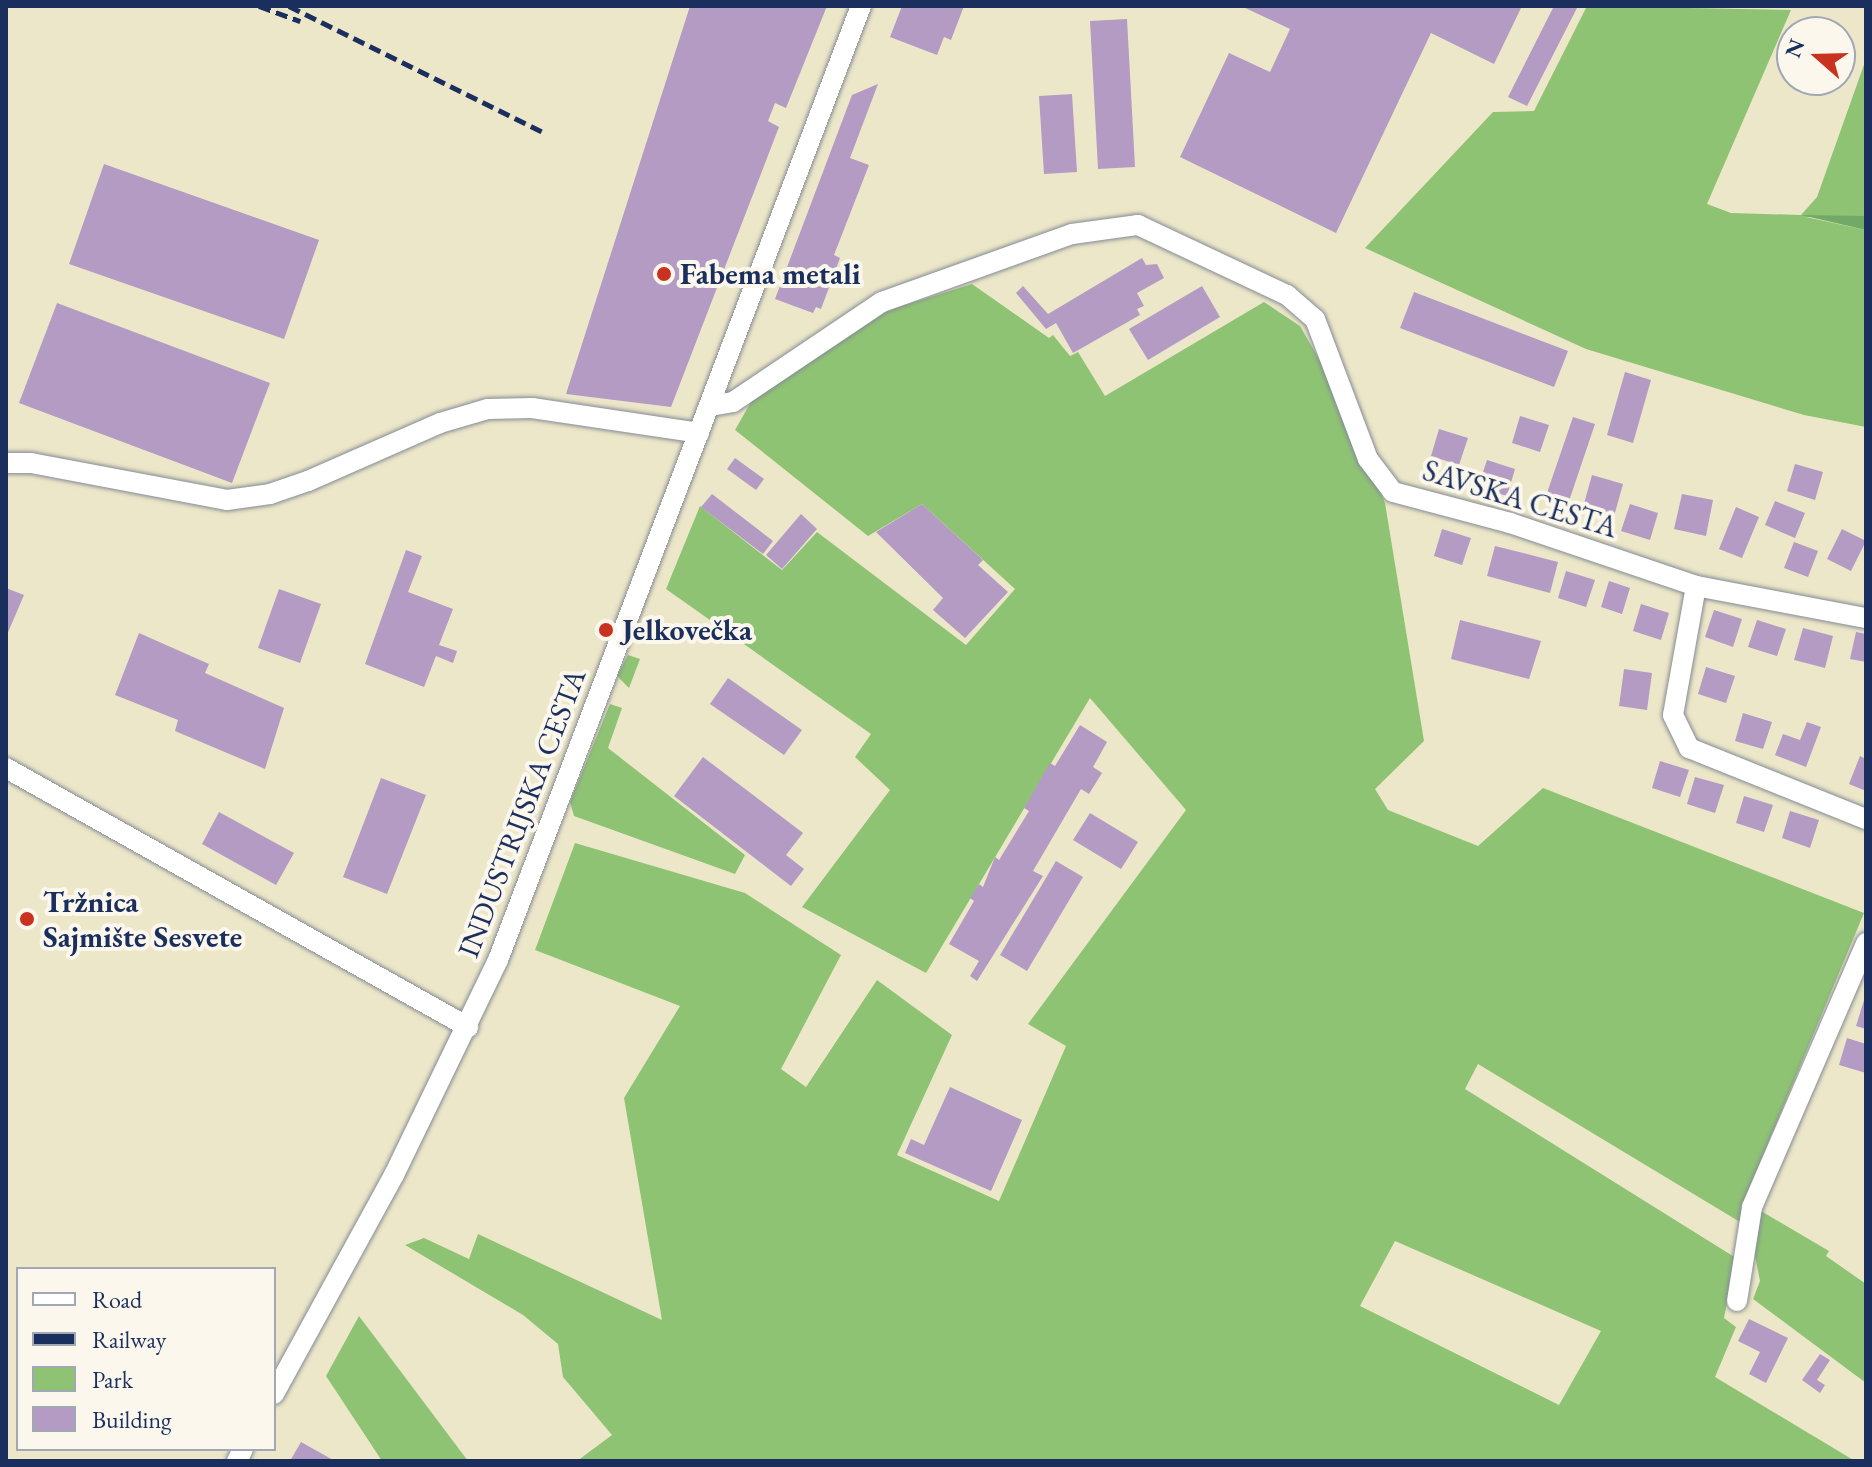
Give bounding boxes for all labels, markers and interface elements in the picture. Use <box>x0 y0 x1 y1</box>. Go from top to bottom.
north arrow <box>1776 16 1856 96</box>
text: N <box>1778 35 1812 62</box>
place label: Fabema metali <box>680 256 861 292</box>
marker: Fabema metali <box>655 265 673 283</box>
street label: SAVSKA CESTA <box>1418 452 1622 546</box>
place label: Jelkovečka <box>622 612 752 648</box>
marker: Jelkovečka <box>597 621 615 639</box>
street label: INDUSTRIJSKA CESTA <box>450 664 594 962</box>
place label: Tržnica Sajmište Sesvete <box>43 884 242 954</box>
marker: Tržnica Sajmište Sesvete <box>18 910 36 928</box>
legend <box>16 1267 276 1451</box>
text: Road <box>92 1284 142 1315</box>
text: Railway <box>92 1324 166 1355</box>
text: Park <box>92 1364 133 1395</box>
text: Building <box>92 1404 172 1435</box>

